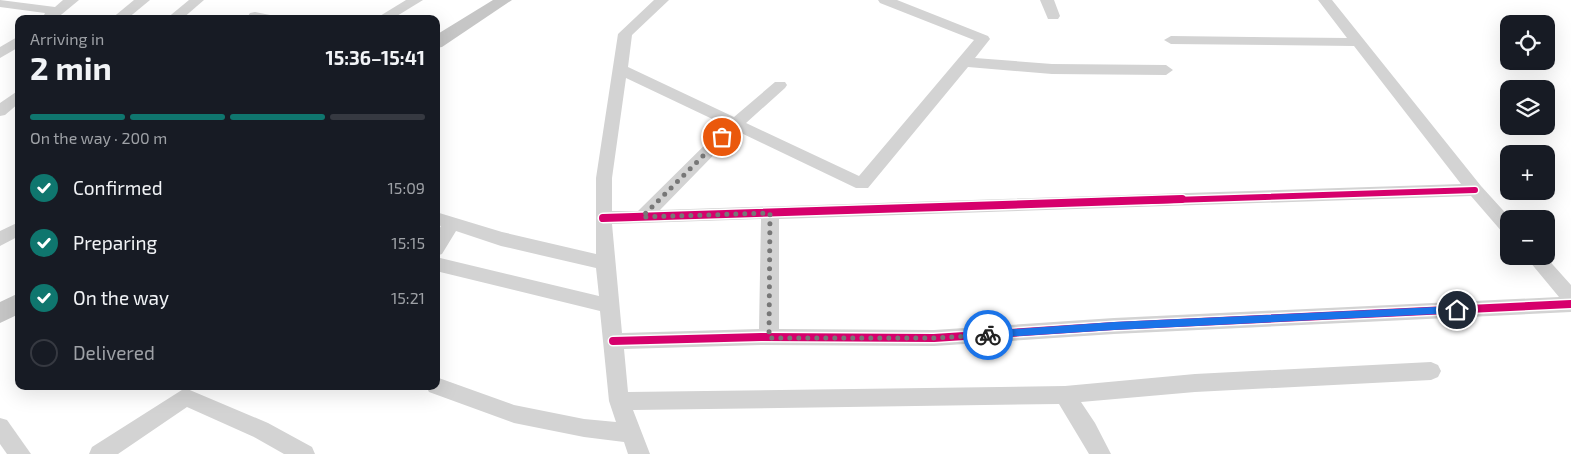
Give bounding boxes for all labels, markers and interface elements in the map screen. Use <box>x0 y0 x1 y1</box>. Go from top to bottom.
map controls <box>1500 15 1555 265</box>
button: locate <box>1500 15 1555 70</box>
text: Arriving in <box>30 29 104 48</box>
text: 15:36–15:41 <box>326 46 425 69</box>
text: 2 min <box>30 48 112 86</box>
button: layers <box>1500 80 1555 135</box>
pin <box>701 116 743 158</box>
icon: bag <box>708 123 736 151</box>
text: On the way · 200 m <box>30 128 167 147</box>
button: + <box>1500 145 1555 200</box>
icon: check <box>30 174 58 202</box>
text: Confirmed <box>73 176 163 199</box>
text: 15:09 <box>387 178 425 197</box>
button: − <box>1500 210 1555 265</box>
icon: check <box>30 229 58 257</box>
text: Preparing <box>73 231 157 254</box>
text: 15:15 <box>391 233 425 252</box>
icon: check <box>30 284 58 312</box>
text: On the way <box>73 286 169 309</box>
text: 15:21 <box>391 288 425 307</box>
pin <box>1436 289 1478 331</box>
icon: home <box>1443 296 1471 324</box>
courier <box>963 310 1013 360</box>
icon: bike <box>974 321 1002 349</box>
text: Delivered <box>73 341 155 364</box>

